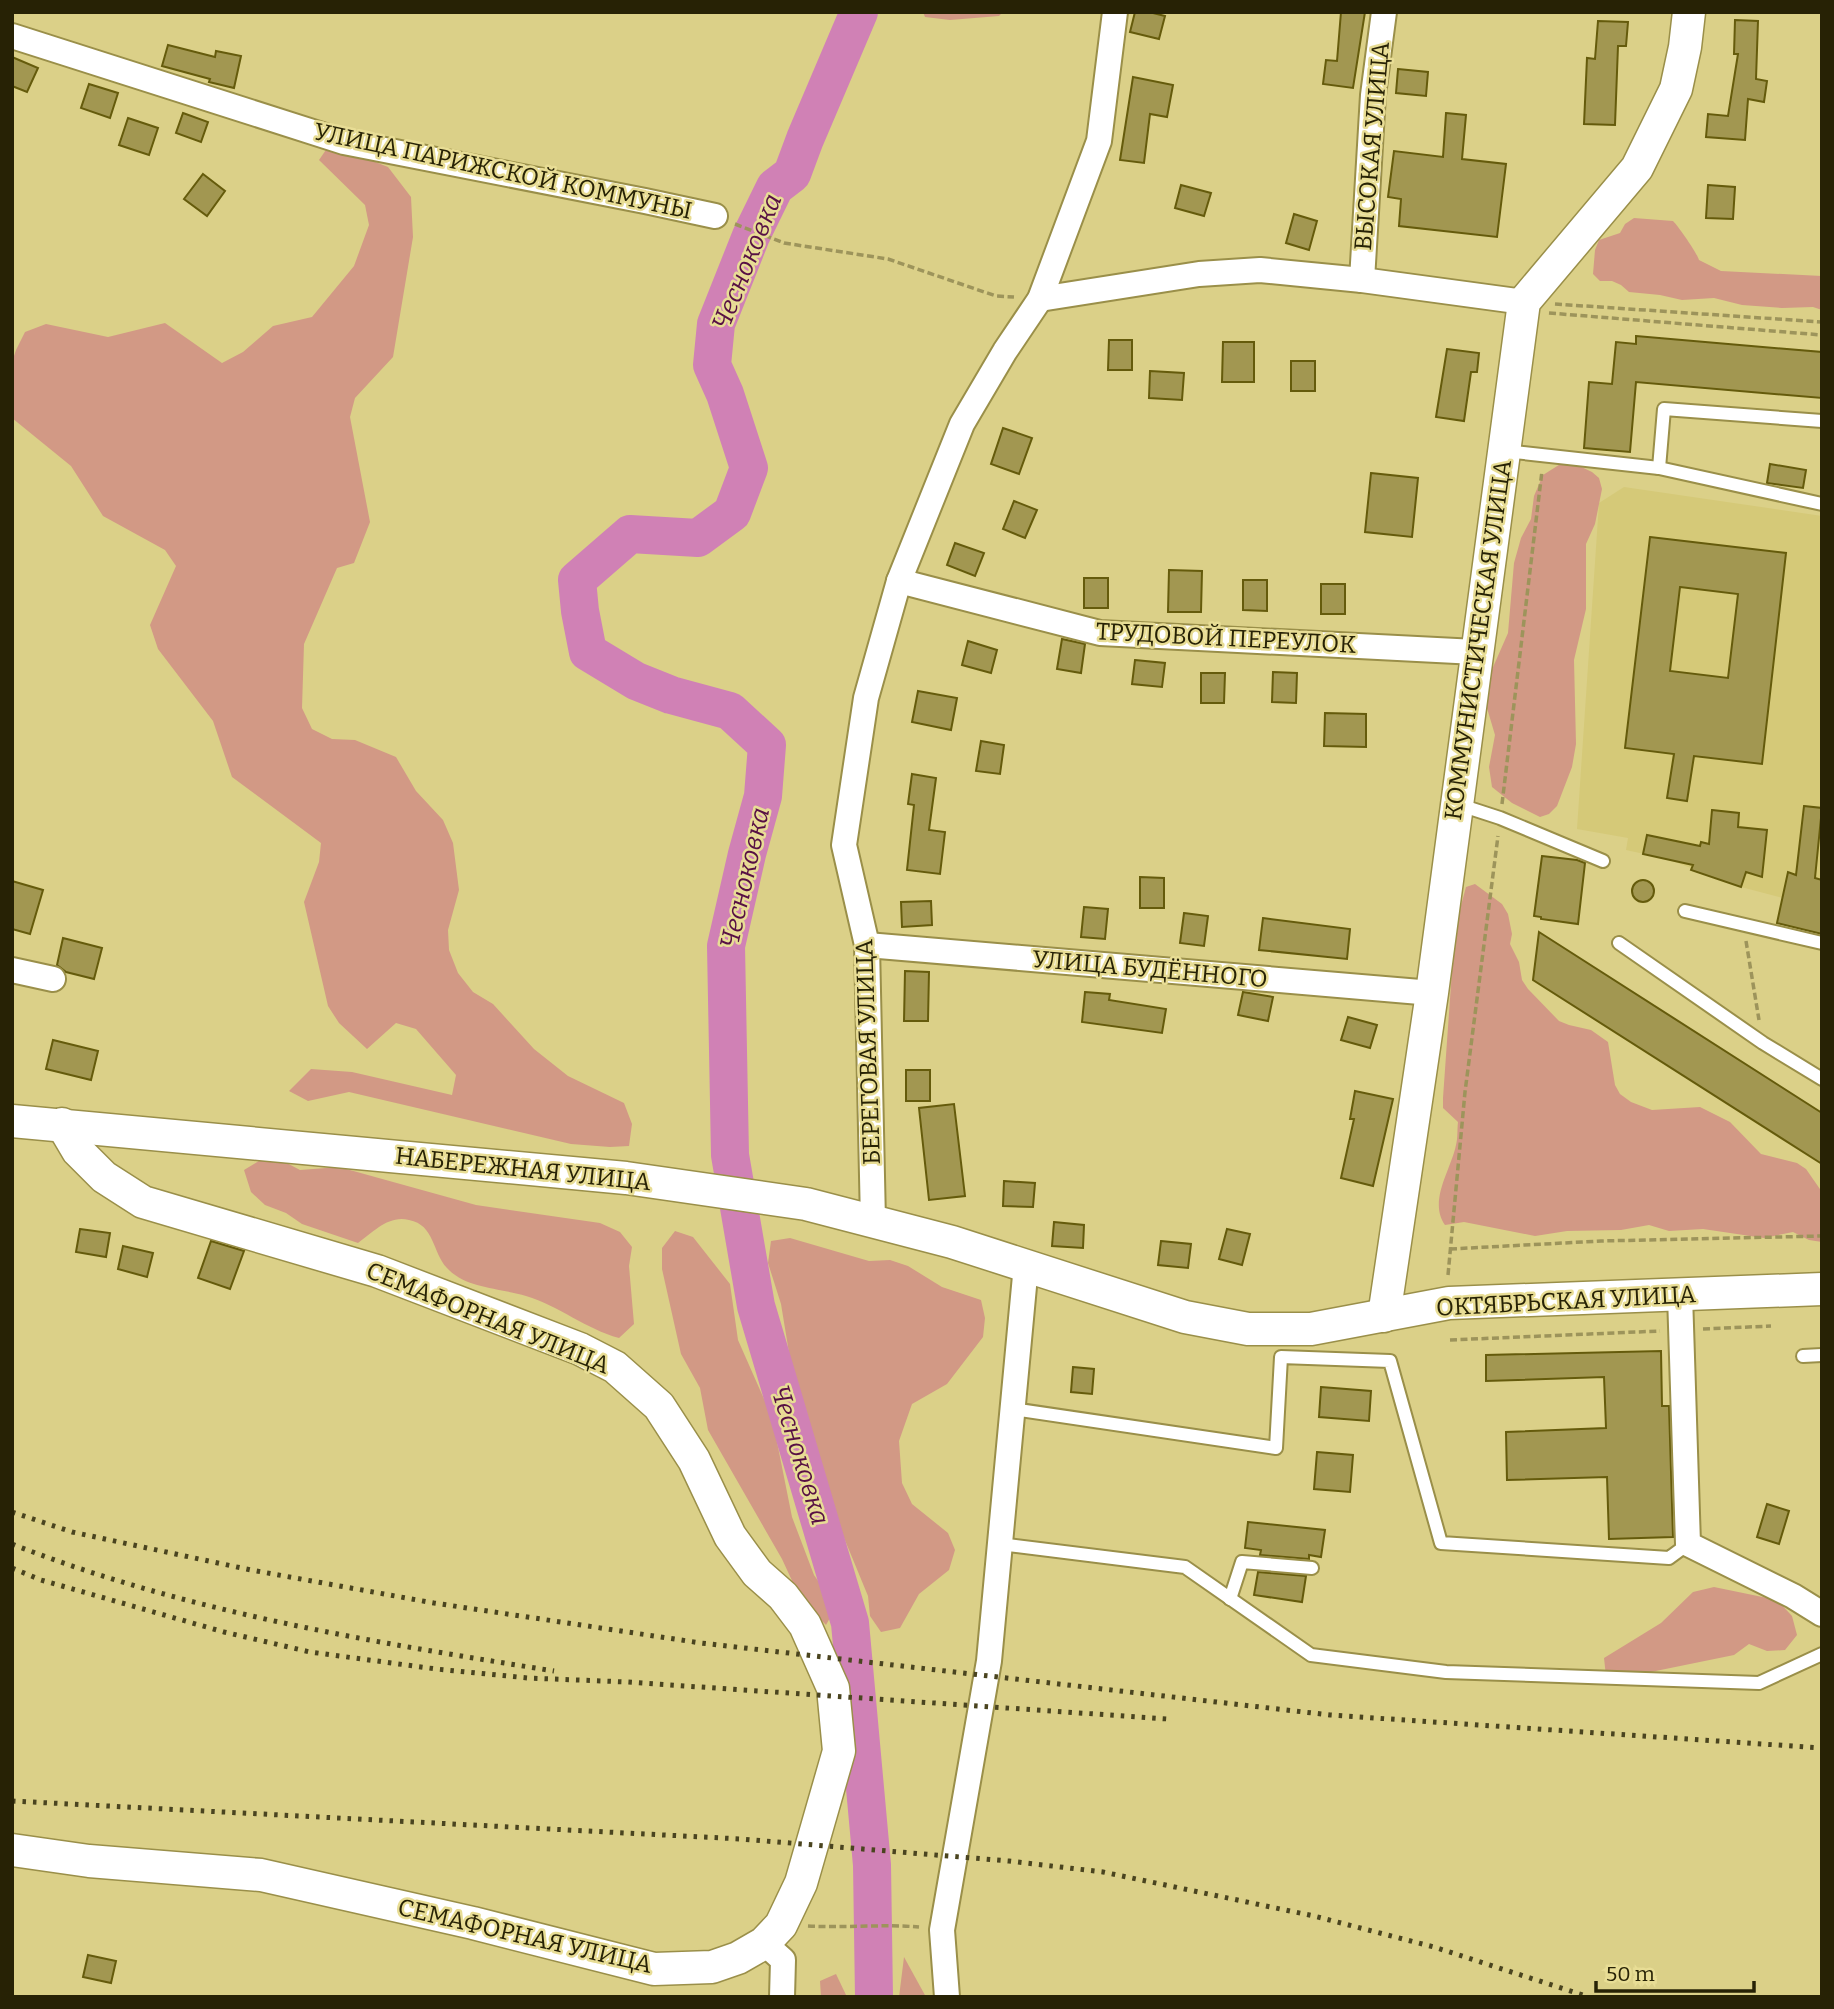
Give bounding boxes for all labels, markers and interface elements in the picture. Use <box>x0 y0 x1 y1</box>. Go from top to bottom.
street label: ВЫСОКАЯ УЛИЦА <box>1349 41 1395 251</box>
street label: УЛИЦА ПАРИЖСКОЙ КОММУНЫ <box>311 117 695 225</box>
water label: Чесноковка <box>706 189 788 335</box>
street label: КОММУНИСТИЧЕСКАЯ УЛИЦА <box>1439 458 1517 822</box>
street label: ТРУДОВОЙ ПЕРЕУЛОК <box>1095 617 1357 659</box>
water label: Чесноковка <box>714 804 776 952</box>
street label: БЕРЕГОВАЯ УЛИЦА <box>850 939 886 1165</box>
street label: УЛИЦА БУДЁННОГО <box>1031 945 1269 993</box>
street label: НАБЕРЕЖНАЯ УЛИЦА <box>394 1142 652 1196</box>
street label: СЕМАФОРНАЯ УЛИЦА <box>362 1256 614 1380</box>
street label: ОКТЯБРЬСКАЯ УЛИЦА <box>1435 1280 1697 1322</box>
water label: Чесноковка <box>764 1381 836 1529</box>
street label: СЕМАФОРНАЯ УЛИЦА <box>395 1893 655 1979</box>
scale bar <box>1596 1950 1754 1994</box>
text: 50 m <box>1606 1961 1655 1987</box>

